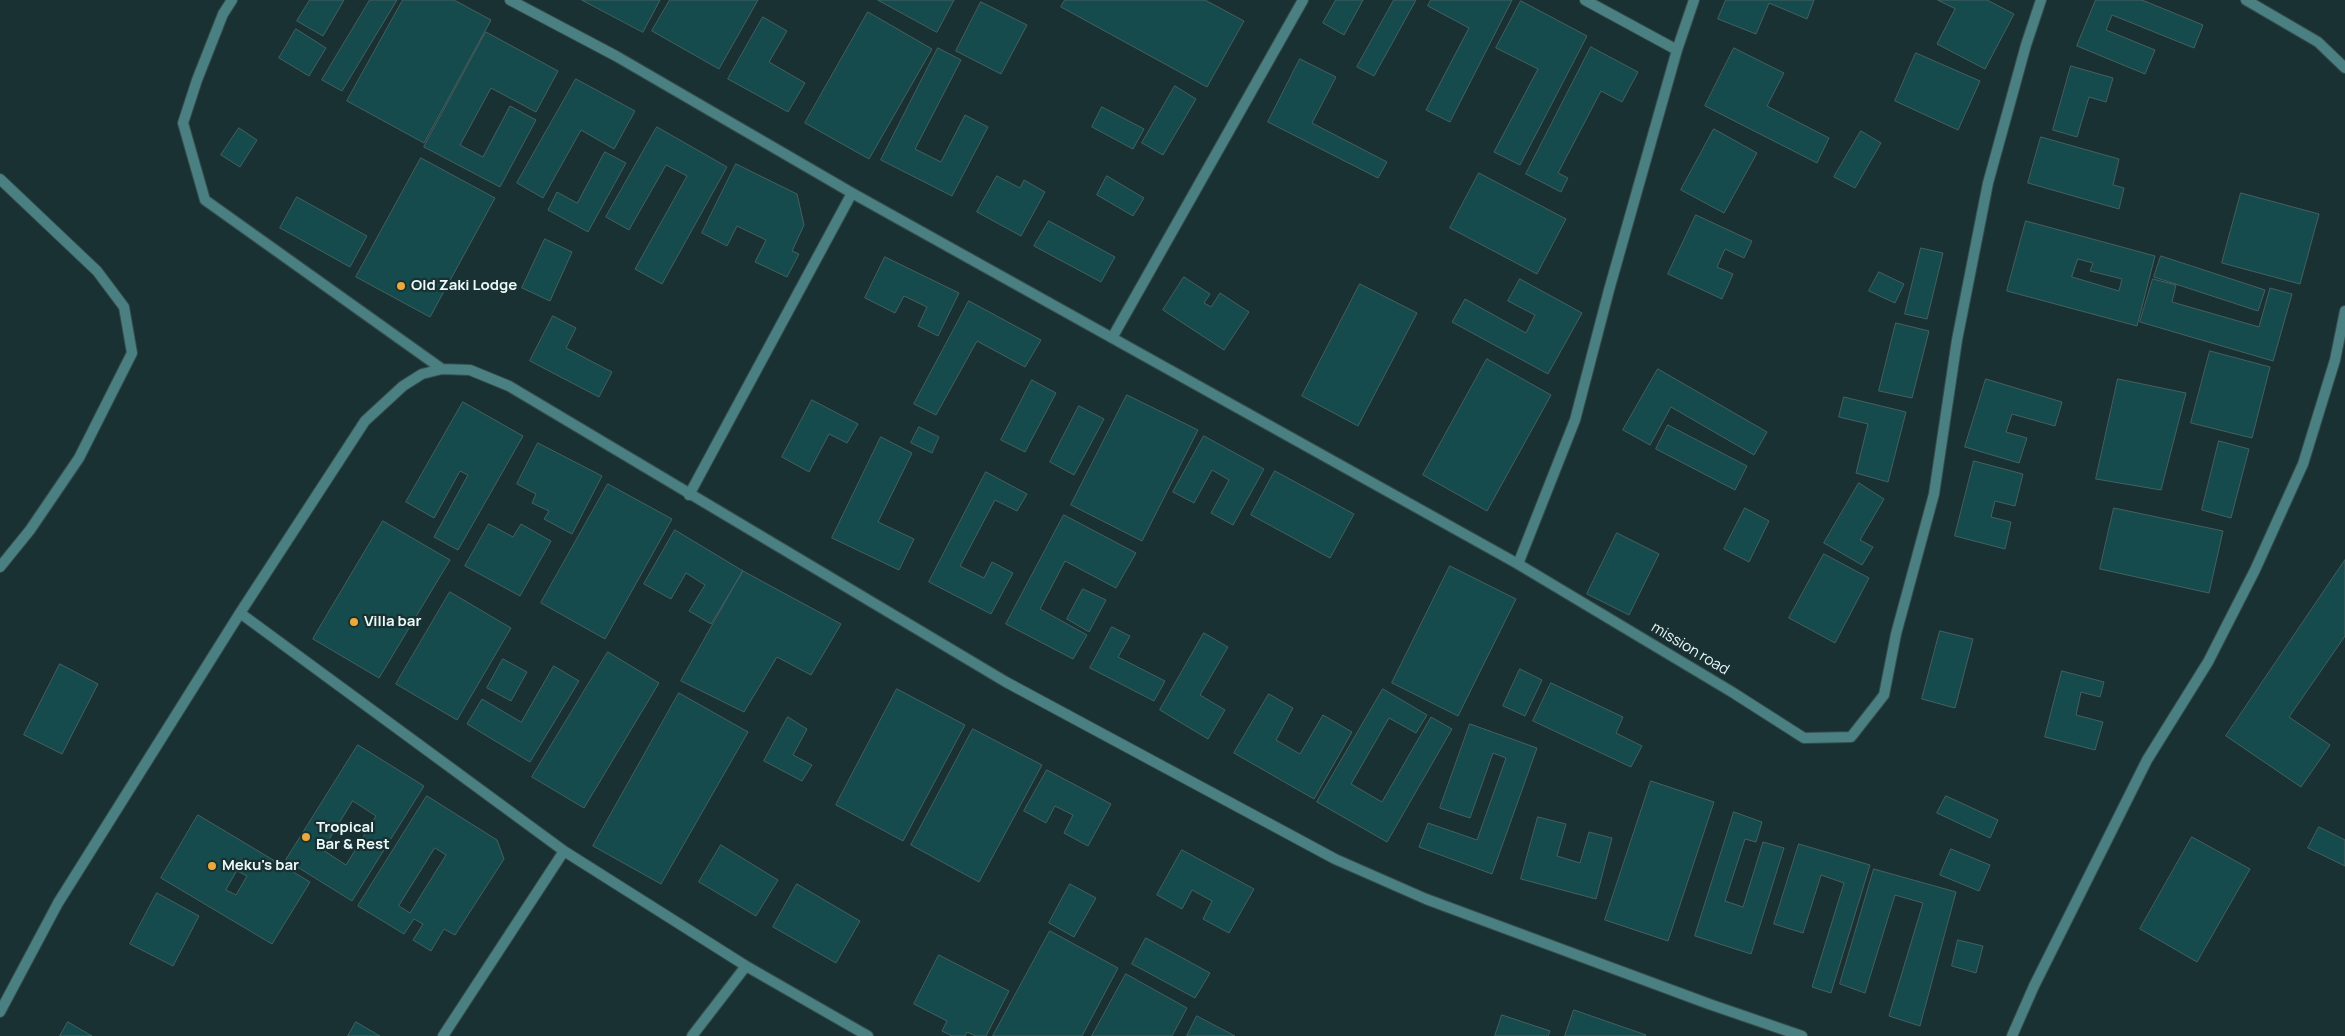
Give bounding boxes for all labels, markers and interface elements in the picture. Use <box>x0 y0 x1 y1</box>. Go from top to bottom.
place label: Old Zaki Lodge <box>411 277 517 295</box>
marker: Old Zaki Lodge <box>395 280 407 292</box>
place label: Villa bar <box>364 613 421 631</box>
marker: Villa bar <box>348 616 360 628</box>
street label: mission road <box>1648 619 1732 679</box>
place label: Tropical Bar & Rest <box>316 819 390 854</box>
marker: Tropical Bar & Rest <box>300 831 312 843</box>
place label: Meku's bar <box>222 857 299 875</box>
marker: Meku's bar <box>206 860 218 872</box>

